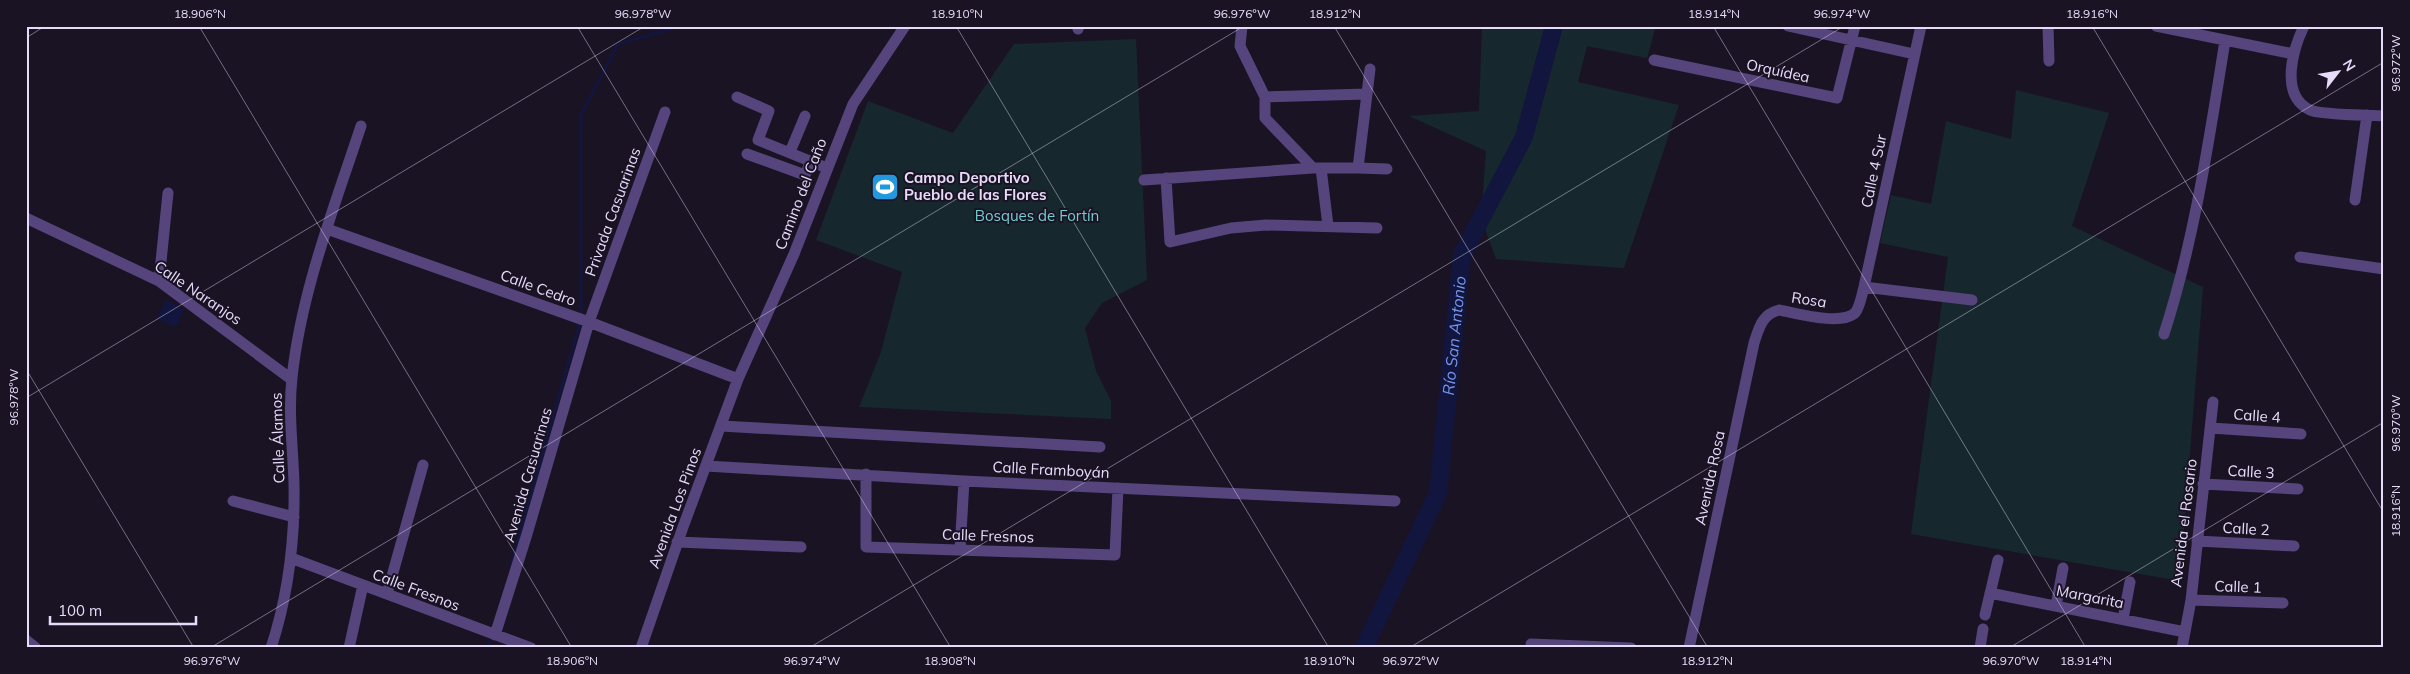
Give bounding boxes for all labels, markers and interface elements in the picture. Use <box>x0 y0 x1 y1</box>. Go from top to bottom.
text: 18.906°N <box>174 6 226 21</box>
text: 96.978°W <box>615 6 671 21</box>
text: 18.910°N <box>931 6 983 21</box>
text: 96.976°W <box>1214 6 1270 21</box>
text: 18.912°N <box>1309 6 1361 21</box>
text: 18.914°N <box>1688 6 1740 21</box>
text: 96.974°W <box>1814 6 1870 21</box>
text: 18.916°N <box>2066 6 2118 21</box>
text: 96.972°W <box>2388 35 2403 91</box>
north arrow <box>2312 48 2362 98</box>
street label: Orquídea <box>1745 55 1812 86</box>
text: N <box>2339 56 2360 74</box>
street label: Calle 4 Sur <box>1856 132 1891 209</box>
street label: Camino del Caño <box>771 135 831 252</box>
street label: Privada Casuarinas <box>580 145 645 279</box>
place label: Campo Deportivo Pueblo de las Flores <box>904 168 1047 204</box>
sports icon: Campo Deportivo Pueblo de las Flores <box>870 172 900 202</box>
park label: Bosques de Fortín <box>975 206 1099 225</box>
street label: Calle Naranjos <box>151 256 246 329</box>
street label: Calle Cedro <box>498 265 579 310</box>
water label: Río San Antonio <box>1438 275 1470 396</box>
street label: Rosa <box>1790 287 1828 312</box>
text: 96.978°W <box>6 369 21 425</box>
street label: Calle Álamos <box>266 392 289 484</box>
text: 96.970°W <box>2388 395 2403 451</box>
street label: Calle 4 <box>2233 404 2281 427</box>
street label: Avenida Casuarinas <box>499 405 556 544</box>
street label: Avenida Rosa <box>1690 429 1729 527</box>
street label: Avenida Los Pinos <box>644 445 705 571</box>
street label: Calle Framboyán <box>992 457 1110 482</box>
street label: Avenida el Rosario <box>2166 458 2201 588</box>
street label: Calle 3 <box>2227 461 2275 482</box>
text: 18.916°N <box>2388 485 2403 537</box>
street label: Calle 2 <box>2222 518 2270 539</box>
street label: Calle Fresnos <box>942 524 1034 547</box>
street label: Calle Fresnos <box>370 564 463 615</box>
street label: Calle 1 <box>2214 576 2262 597</box>
street label: Margarita <box>2055 581 2126 612</box>
scale bar <box>50 594 196 626</box>
text: 100 m <box>58 601 102 620</box>
text: 96.976°W <box>184 653 240 668</box>
text: 18.906°N <box>546 653 598 668</box>
text: 96.974°W <box>784 653 840 668</box>
text: 18.908°N <box>924 653 976 668</box>
text: 18.910°N <box>1303 653 1355 668</box>
text: 96.972°W <box>1383 653 1439 668</box>
text: 18.912°N <box>1681 653 1733 668</box>
text: 96.970°W <box>1983 653 2039 668</box>
text: 18.914°N <box>2060 653 2112 668</box>

